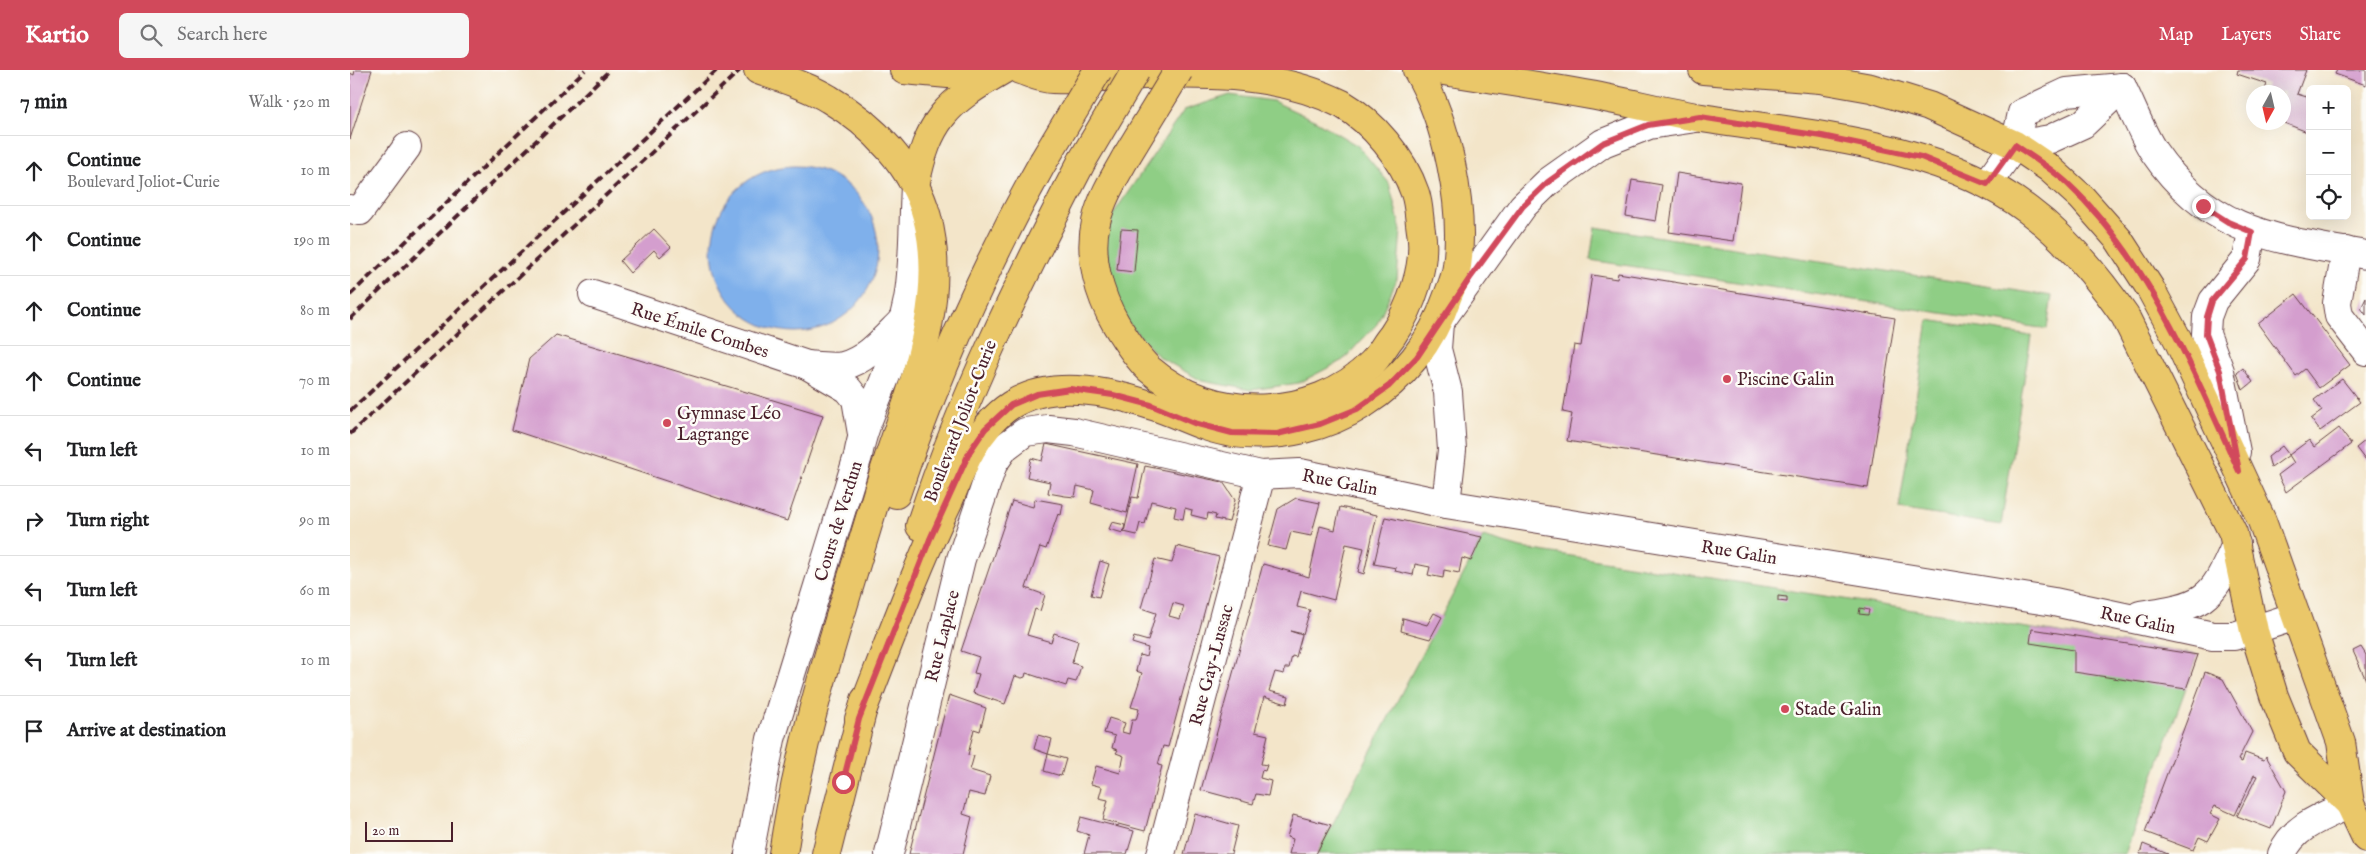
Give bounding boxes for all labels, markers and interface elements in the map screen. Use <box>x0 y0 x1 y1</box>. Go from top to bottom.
search box <box>119 13 469 58</box>
text: Kartio <box>25 20 89 51</box>
icon: search <box>137 21 165 49</box>
text: Search here <box>177 23 268 47</box>
text: Map <box>2159 24 2193 47</box>
text: Layers <box>2221 24 2272 47</box>
text: Share <box>2300 24 2341 47</box>
north arrow <box>2246 85 2291 130</box>
map controls <box>2306 85 2351 220</box>
button: + <box>2306 85 2351 130</box>
text: 7 min <box>20 89 67 116</box>
text: Walk · 520 m <box>248 93 330 113</box>
button: − <box>2306 130 2351 175</box>
text: Continue <box>67 149 141 173</box>
icon: ahead <box>20 157 48 185</box>
text: 10 m <box>300 161 330 181</box>
text: Boulevard Joliot-Curie <box>67 173 220 193</box>
button: locate <box>2306 175 2351 220</box>
route end <box>2192 195 2215 218</box>
icon: ahead <box>20 227 48 255</box>
text: Continue <box>67 229 141 253</box>
text: 190 m <box>293 231 330 251</box>
street label: Rue Émile Combes <box>628 296 772 365</box>
icon: ahead <box>20 297 48 325</box>
text: Continue <box>67 299 141 323</box>
text: 80 m <box>300 301 330 321</box>
street label: Boulevard Joliot-Curie <box>920 337 1003 506</box>
icon: ahead <box>20 367 48 395</box>
text: Continue <box>67 369 141 393</box>
place label: Piscine Galin <box>1737 369 1835 392</box>
text: 70 m <box>299 371 330 391</box>
marker: Piscine Galin <box>1721 373 1733 385</box>
place label: Gymnase Léo Lagrange <box>677 403 781 447</box>
marker: Gymnase Léo Lagrange <box>661 417 673 429</box>
icon: left <box>20 437 48 465</box>
text: Turn left <box>67 439 138 463</box>
text: 10 m <box>300 441 330 461</box>
street label: Cours de Verdun <box>810 458 869 584</box>
street label: Rue Galin <box>1300 465 1380 502</box>
icon: right <box>20 507 48 535</box>
text: Turn right <box>67 509 149 533</box>
text: 90 m <box>299 511 330 531</box>
street label: Rue Galin <box>1699 536 1779 571</box>
icon: left <box>20 577 48 605</box>
text: Turn left <box>67 579 138 603</box>
text: 60 m <box>300 581 330 601</box>
street label: Rue Laplace <box>921 588 966 685</box>
street label: Rue Gay-Lussac <box>1185 602 1240 729</box>
street label: Rue Galin <box>2098 602 2178 641</box>
icon: left <box>20 647 48 675</box>
text: Turn left <box>67 649 138 673</box>
text: 10 m <box>300 651 330 671</box>
place label: Stade Galin <box>1795 699 1882 722</box>
marker: Stade Galin <box>1779 703 1791 715</box>
icon: arrive <box>20 717 48 745</box>
text: Arrive at destination <box>67 719 226 743</box>
route start <box>832 771 855 794</box>
scale bar <box>365 819 452 842</box>
text: 20 m <box>372 822 399 840</box>

